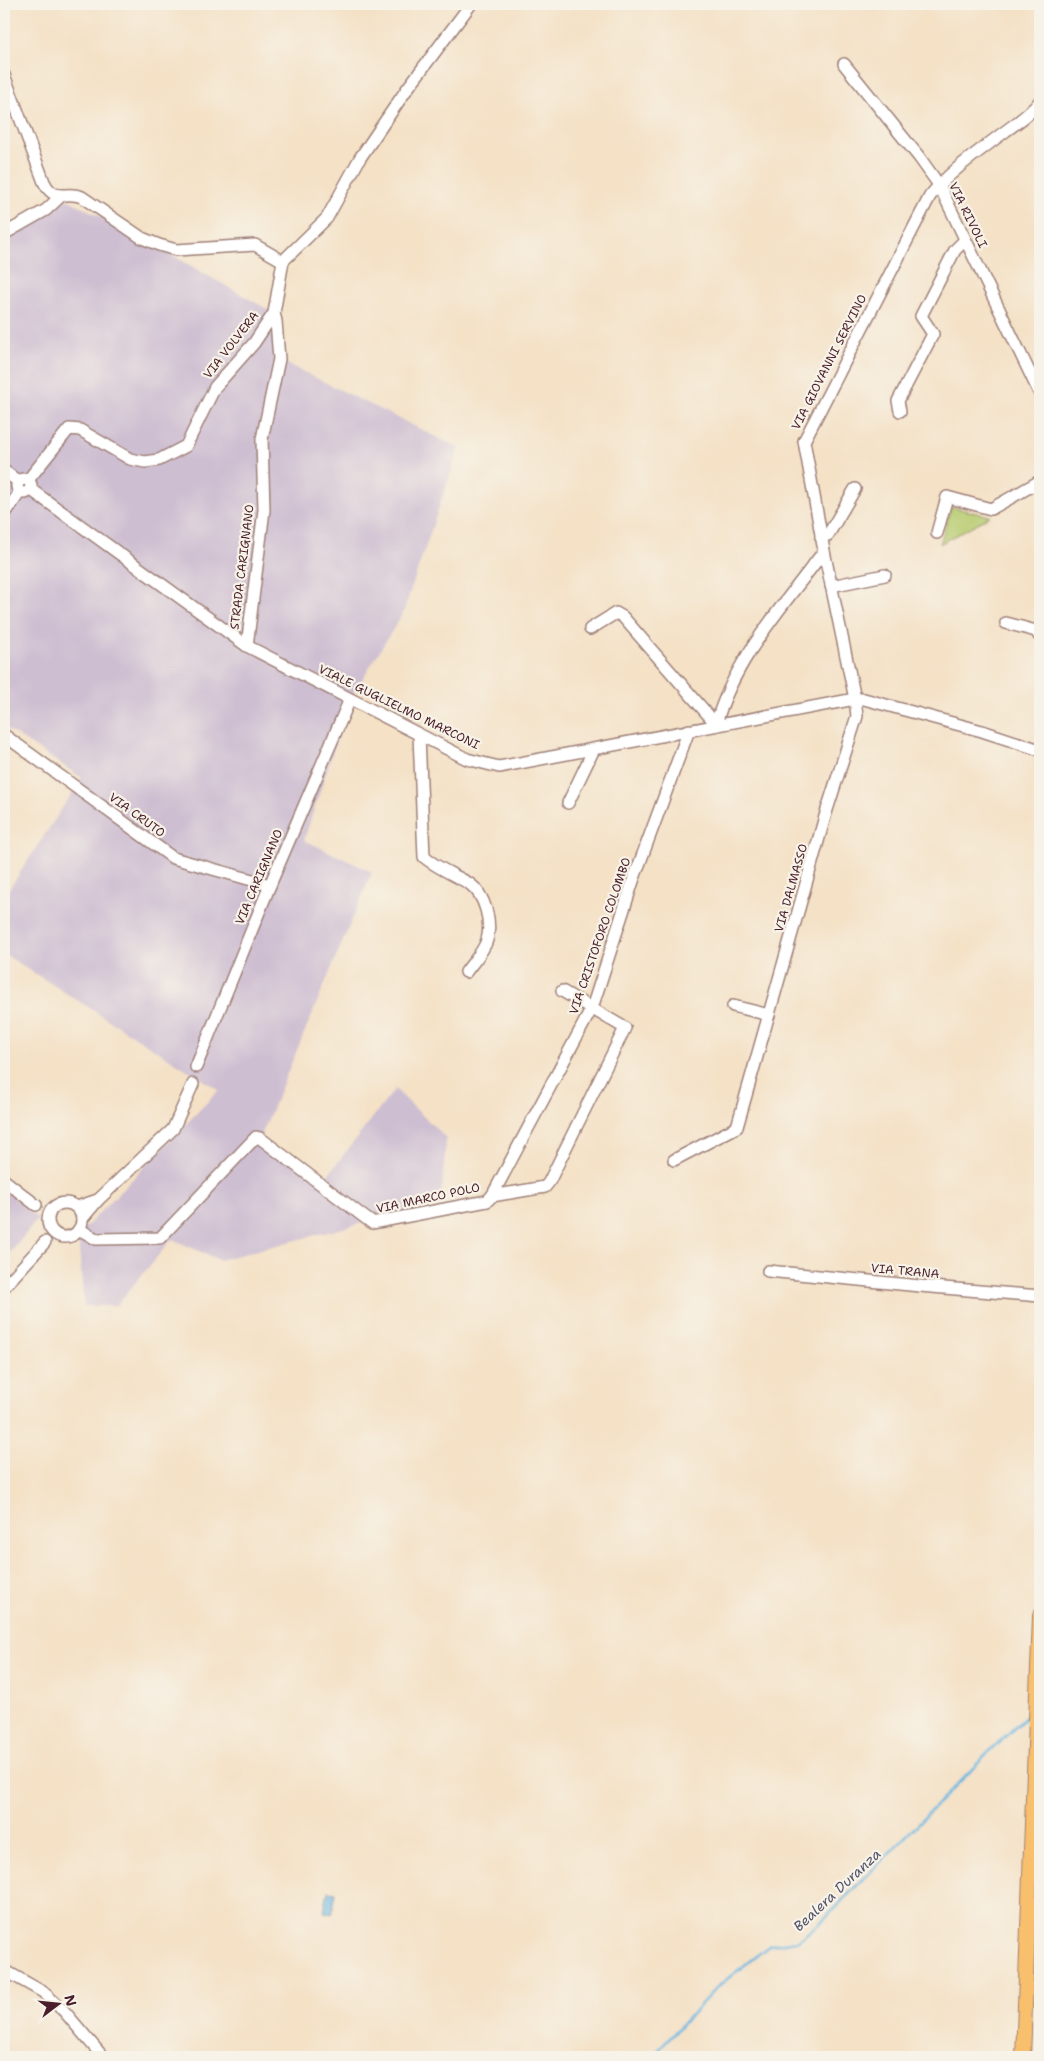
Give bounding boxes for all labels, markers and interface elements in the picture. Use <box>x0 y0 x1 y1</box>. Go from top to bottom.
street label: VIA RIVOLI <box>945 179 991 251</box>
street label: VIA GIOVANNI SERVINO <box>788 292 870 432</box>
street label: VIA VOLVERA <box>200 308 262 382</box>
street label: STRADA CARIGNANO <box>226 503 258 631</box>
street label: VIALE GUGLIELMO MARCONI <box>316 661 483 753</box>
street label: VIA CRUTO <box>106 789 168 841</box>
street label: VIA CARIGNANO <box>232 827 286 927</box>
street label: VIA DALMASSO <box>771 842 811 934</box>
street label: VIA CRISTOFORO COLOMBO <box>566 856 634 1016</box>
street label: VIA MARCO POLO <box>375 1179 481 1217</box>
street label: VIA TRANA <box>870 1260 940 1282</box>
water label: Bealera Duranza <box>789 1845 885 1935</box>
north arrow <box>32 1978 82 2028</box>
text: N <box>60 1993 81 2008</box>

